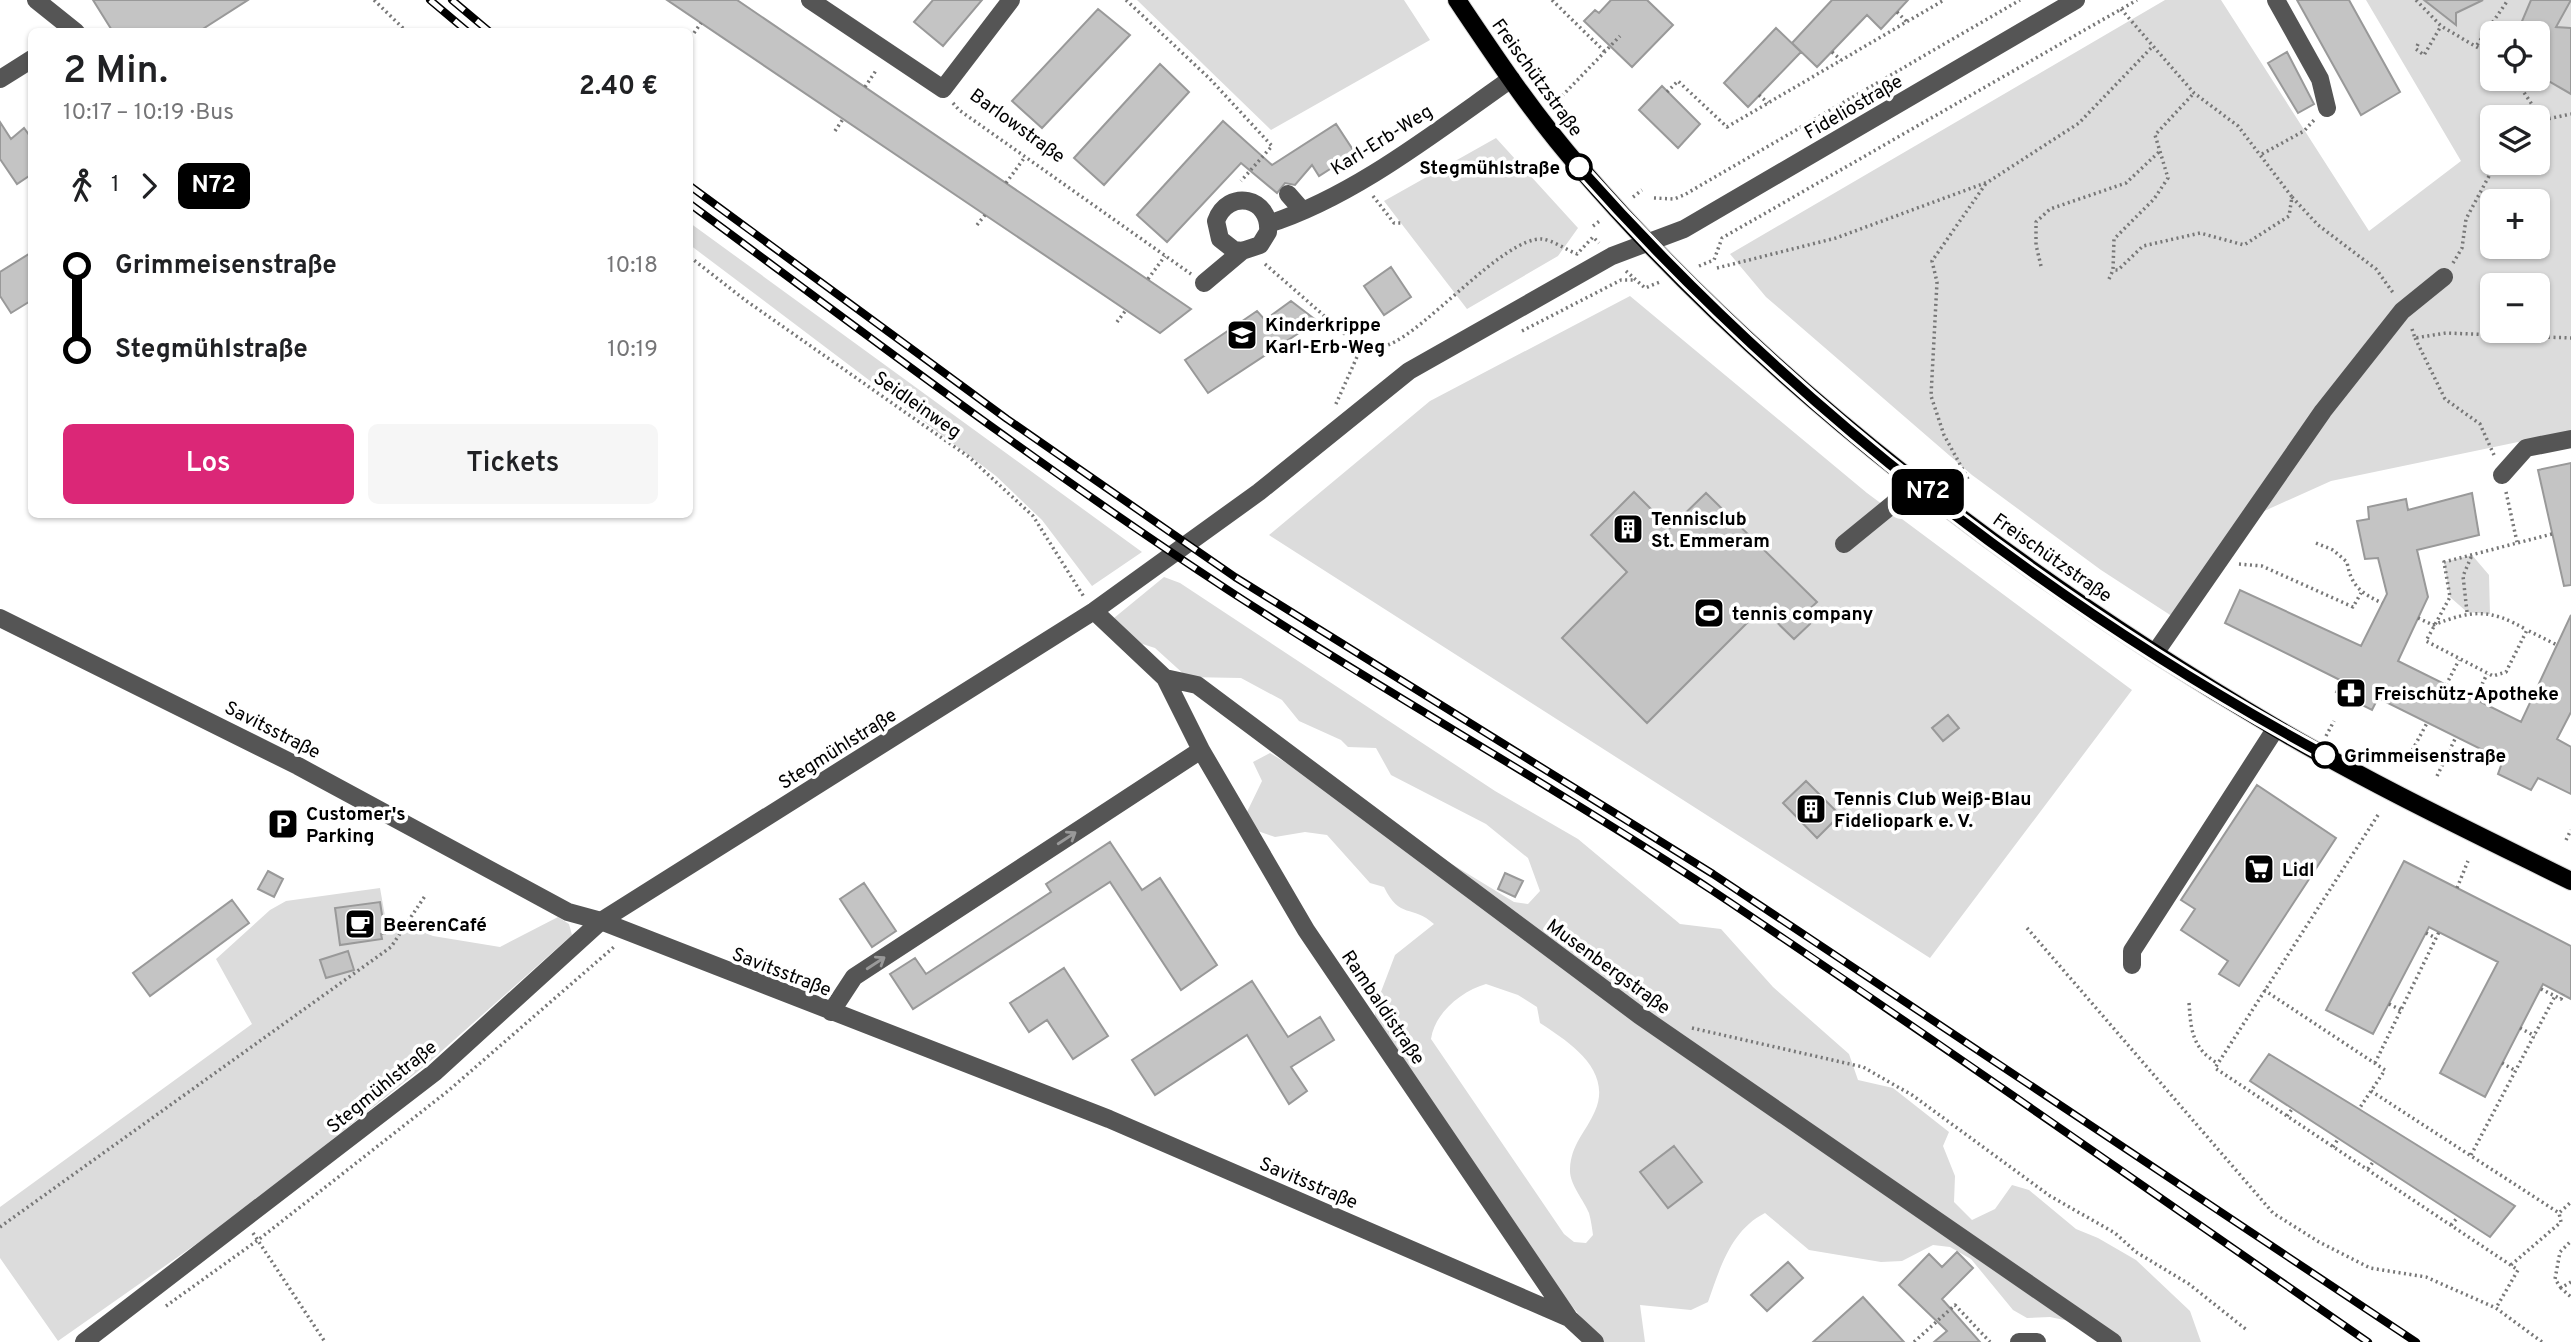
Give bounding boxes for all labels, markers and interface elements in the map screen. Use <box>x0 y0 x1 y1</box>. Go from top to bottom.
street label: Freischützstraße <box>1485 14 1587 142</box>
map controls <box>2480 21 2550 343</box>
button: locate <box>2480 21 2550 91</box>
text: 2 Min. <box>63 48 168 97</box>
street label: Fideliostraße <box>1801 70 1907 145</box>
text: 2.40 € <box>579 71 658 104</box>
street label: Barlowstraße <box>964 84 1069 169</box>
text: 10:17 – 10:19 · Bus <box>63 99 234 128</box>
street label: Karl-Erb-Weg <box>1327 100 1437 182</box>
button: layers <box>2480 105 2550 175</box>
marker: Stegmühlstraße <box>1566 154 1592 180</box>
place label: Stegmühlstraße <box>1419 157 1560 181</box>
icon: walk <box>63 167 101 205</box>
icon: forward <box>130 167 168 205</box>
text: 1 <box>111 171 120 200</box>
text: N72 <box>192 171 236 201</box>
button: + <box>2480 189 2550 259</box>
text: Grimmeisenstraße <box>115 250 337 283</box>
text: 10:18 <box>607 252 658 281</box>
button: − <box>2480 273 2550 343</box>
place label: Kinderkrippe Karl-Erb-Weg <box>1265 314 1385 360</box>
school or university icon: Kinderkrippe Karl-Erb-Weg <box>1225 318 1259 352</box>
text: Stegmühlstraße <box>115 334 308 367</box>
text: 10:19 <box>607 336 658 365</box>
street label: Seidleinweg <box>868 367 965 445</box>
button: Los <box>63 424 354 504</box>
button: Tickets <box>368 424 658 504</box>
line badge: N72 <box>1888 469 1968 515</box>
text: N72 <box>1906 477 1950 507</box>
place label: Tennisclub St. Emmeram <box>1651 508 1770 554</box>
street label: Freischützstraße <box>1988 509 2116 609</box>
building icon: Tennisclub St. Emmeram <box>1611 512 1645 546</box>
sports icon: tennis company <box>1692 596 1726 630</box>
place label: tennis company <box>1732 603 1874 627</box>
pharmacy icon: Freischütz-Apotheke <box>2334 676 2368 710</box>
place label: Freischütz-Apotheke <box>2374 683 2559 707</box>
street label: Savitsstraße <box>220 696 324 765</box>
street label: Stegmühlstraße <box>774 704 902 796</box>
marker: Grimmeisenstraße <box>2312 742 2338 768</box>
place label: Grimmeisenstraße <box>2344 745 2506 769</box>
place label: Tennis Club Weiß-Blau Fideliopark e. V. <box>1834 788 2032 834</box>
building icon: Tennis Club Weiß-Blau Fideliopark e. V. <box>1794 792 1828 826</box>
place label: Customer's Parking <box>306 803 406 849</box>
parking icon: Customer's Parking <box>266 807 300 841</box>
one-way arrow <box>1056 831 1076 845</box>
supermarket icon: Lidl <box>2242 852 2276 886</box>
place label: Lidl <box>2282 859 2315 883</box>
cafe icon: BeerenCafé <box>343 907 377 941</box>
place label: BeerenCafé <box>383 914 487 938</box>
street label: Musenbergstraße <box>1541 915 1675 1021</box>
street label: Savitsstraße <box>728 943 834 1003</box>
street label: Rambaldistraße <box>1335 946 1429 1070</box>
one-way arrow <box>866 956 885 970</box>
street label: Stegmühlstraße <box>322 1036 442 1139</box>
street label: Savitsstraße <box>1255 1152 1361 1215</box>

